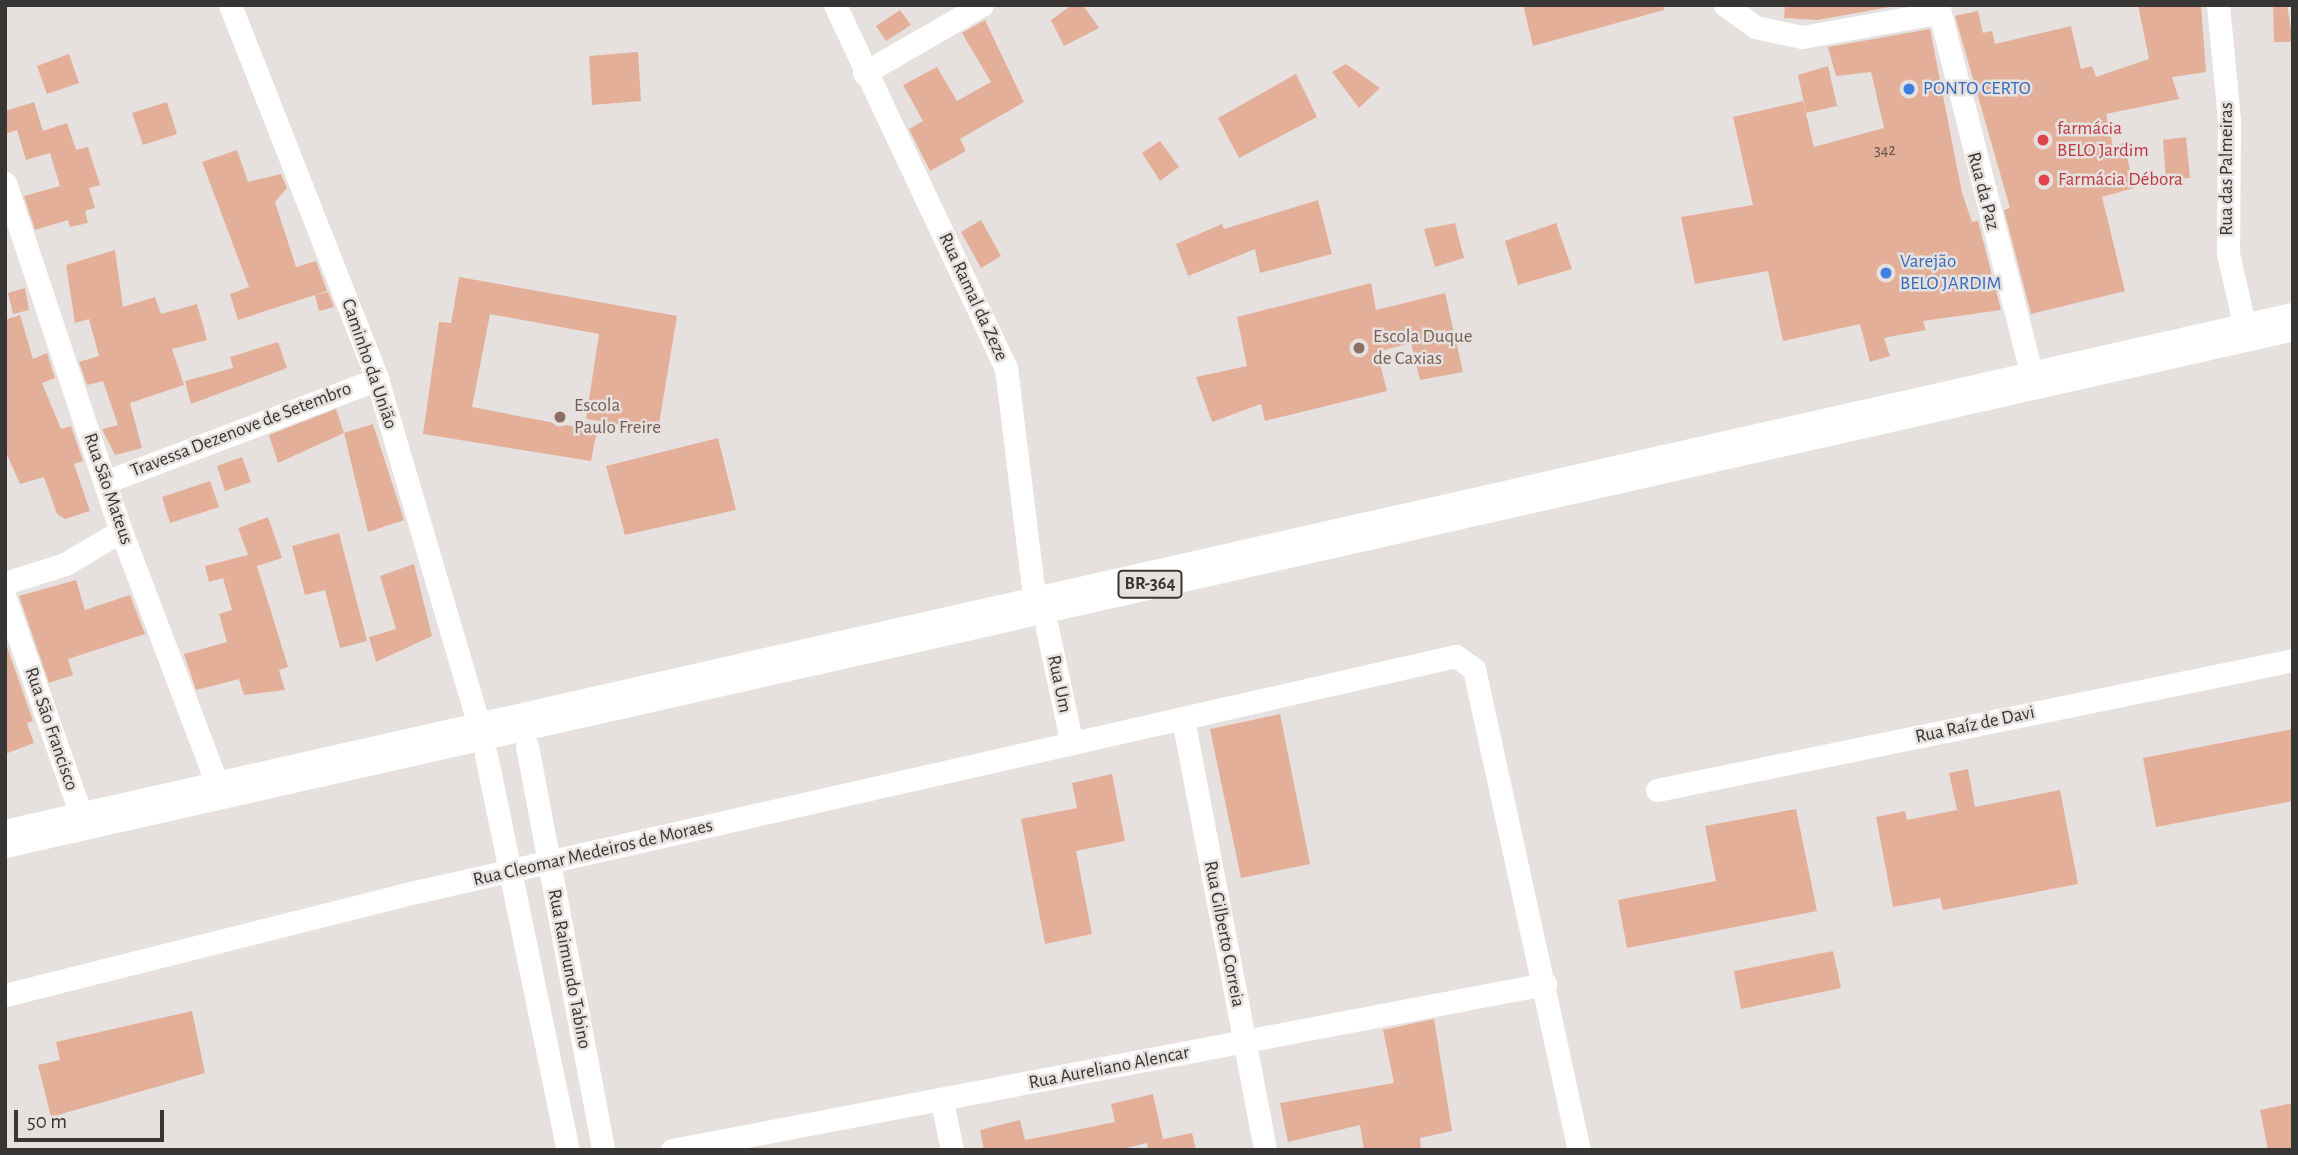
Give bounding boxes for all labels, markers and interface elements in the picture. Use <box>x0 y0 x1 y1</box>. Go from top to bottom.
place label: PONTO CERTO <box>1923 78 2031 100</box>
marker: PONTO CERTO <box>1901 81 1917 97</box>
street label: Rua das Palmeiras <box>2216 102 2238 236</box>
place label: farmácia BELO Jardim <box>2057 118 2149 162</box>
marker: farmácia BELO Jardim <box>2035 132 2051 148</box>
house number: 342 <box>1874 140 1896 160</box>
street label: Rua da Paz <box>1962 150 2004 232</box>
place label: Farmácia Débora <box>2058 169 2183 191</box>
marker: Farmácia Débora <box>2036 172 2052 188</box>
street label: Rua Ramal da Zeze <box>933 229 1013 365</box>
place label: Varejão BELO JARDIM <box>1900 251 2002 295</box>
marker: Varejão BELO JARDIM <box>1878 265 1894 281</box>
street label: Caminho da União <box>336 296 402 432</box>
place label: Escola Duque de Caxias <box>1373 326 1473 370</box>
marker: Escola Duque de Caxias <box>1351 340 1367 356</box>
street label: Travessa Dezenove de Setembro <box>127 377 355 483</box>
place label: Escola Paulo Freire <box>574 395 661 439</box>
marker: Escola Paulo Freire <box>552 409 568 425</box>
street label: Rua São Mateus <box>78 430 138 548</box>
road number: BR-364 <box>1117 570 1183 598</box>
street label: Rua Um <box>1042 653 1076 715</box>
street label: Rua São Francisco <box>19 664 83 794</box>
street label: Rua Raíz de Davi <box>1913 701 2037 749</box>
street label: Rua Cleomar Medeiros de Moraes <box>471 814 715 892</box>
street label: Rua Gilberto Correia <box>1199 859 1249 1009</box>
street label: Rua Raimundo Tabino <box>542 887 596 1051</box>
street label: Rua Aureliano Alencar <box>1027 1041 1191 1095</box>
scale bar <box>18 1096 168 1140</box>
text: 50 m <box>27 1111 67 1132</box>

